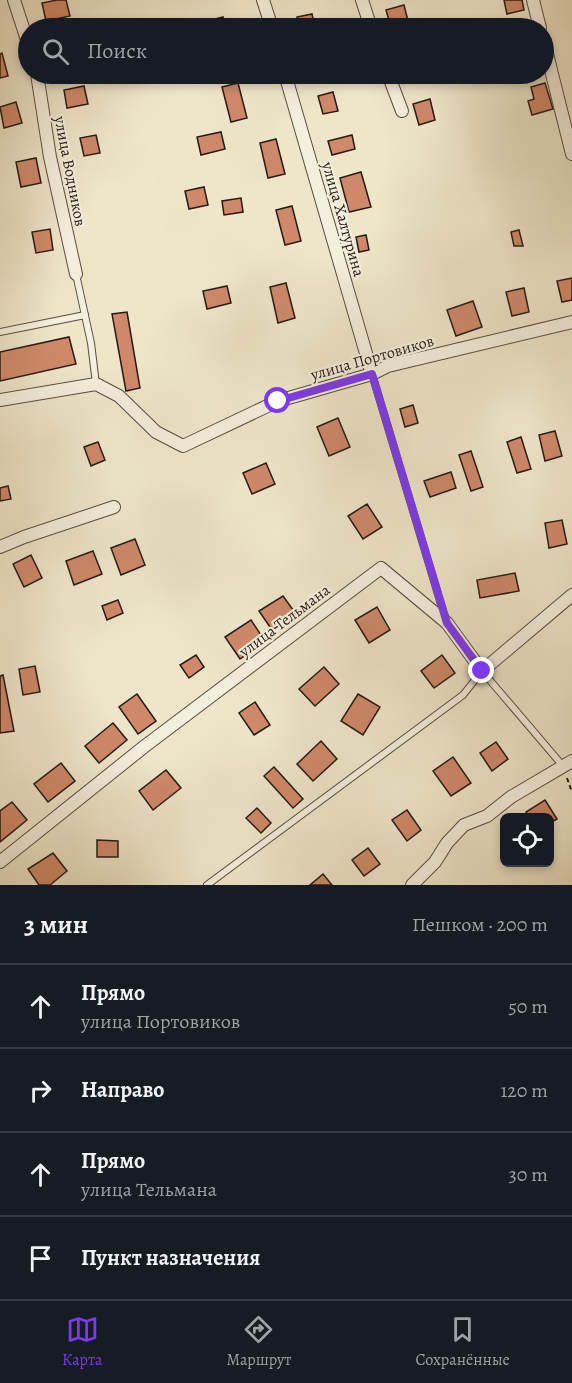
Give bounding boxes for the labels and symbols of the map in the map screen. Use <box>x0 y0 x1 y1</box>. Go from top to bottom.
street label: улица Водников <box>48 113 91 228</box>
street label: улица Халтурина <box>316 158 370 280</box>
street label: улица Портовиков <box>307 330 437 386</box>
route start <box>264 387 290 413</box>
street label: улица Тельмана <box>234 579 335 663</box>
route end <box>468 657 494 683</box>

